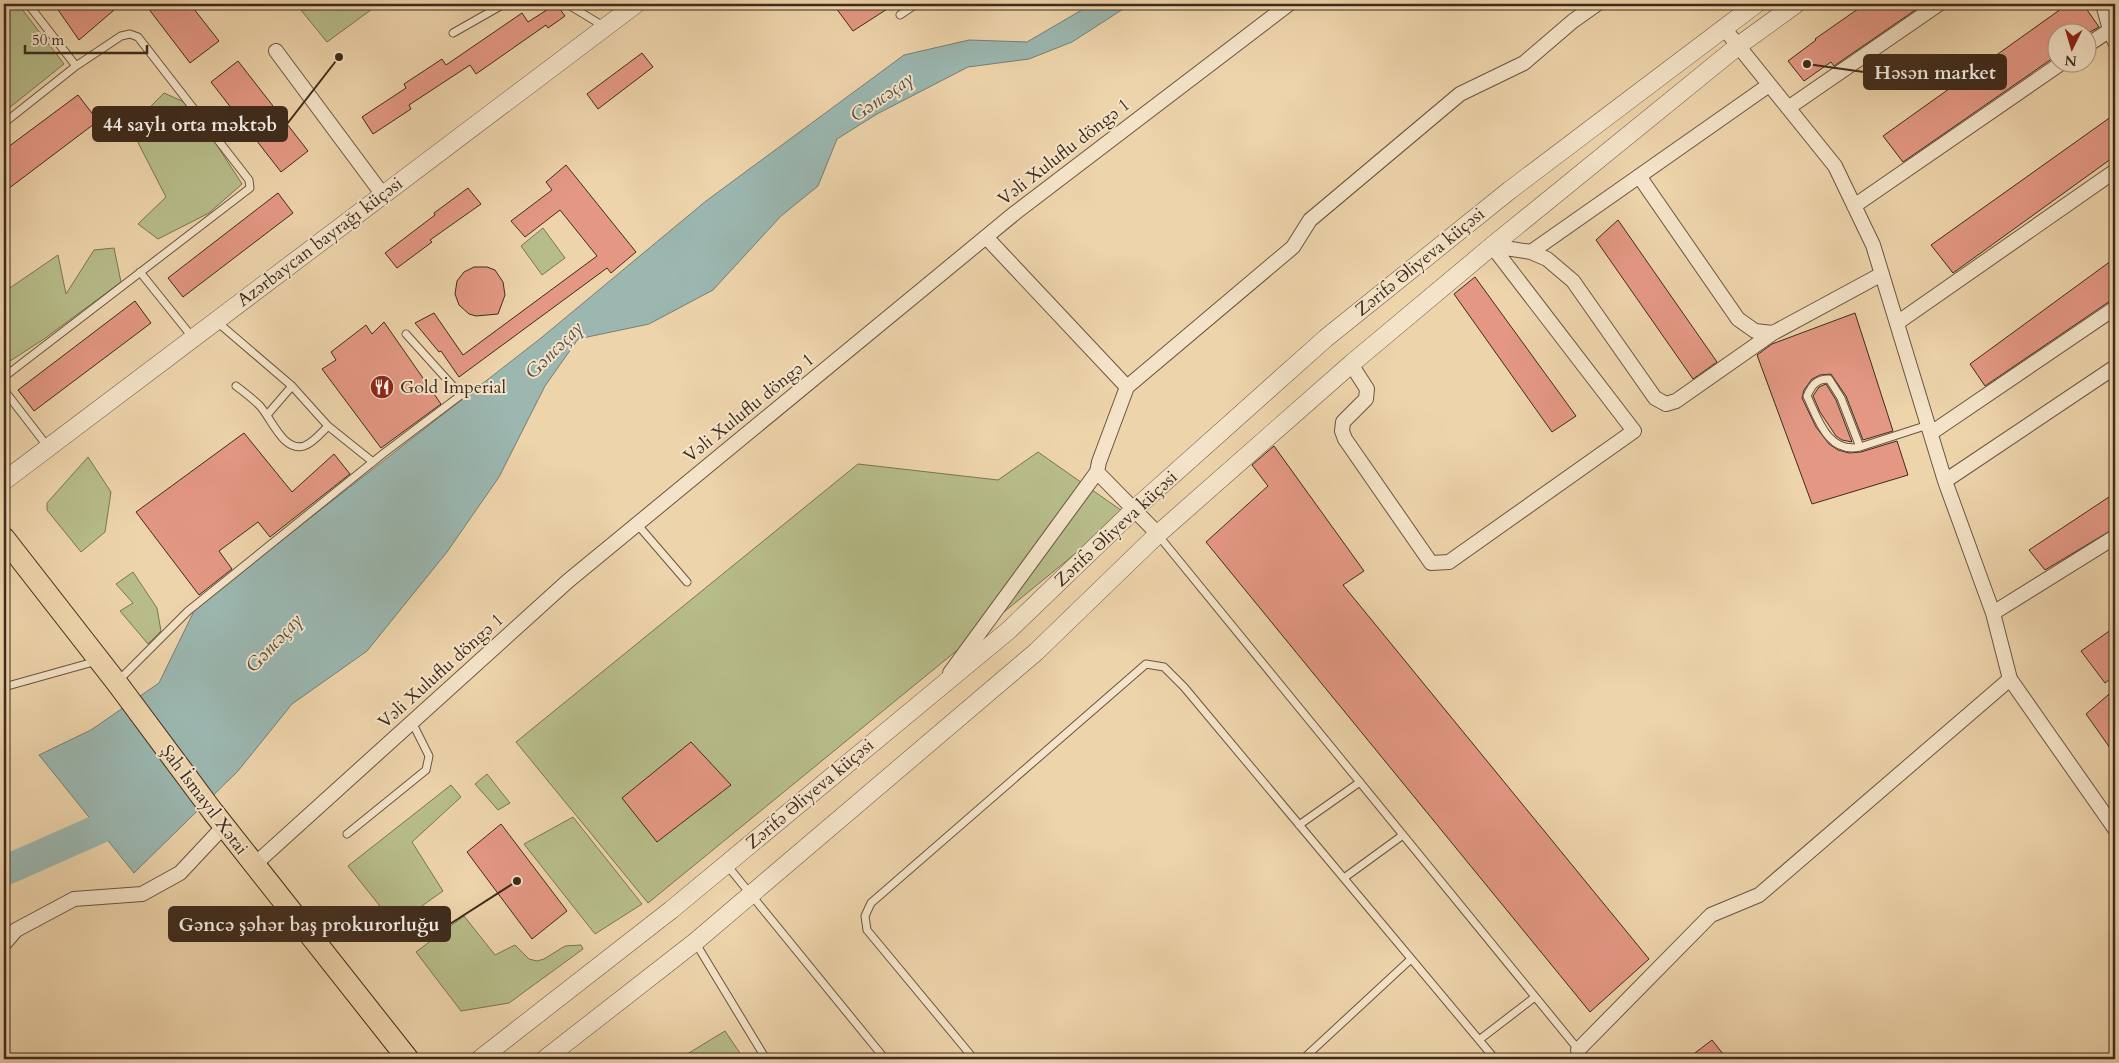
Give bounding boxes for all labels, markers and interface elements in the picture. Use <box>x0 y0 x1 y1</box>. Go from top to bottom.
scale bar <box>25 22 148 54</box>
north arrow <box>2046 22 2096 72</box>
text: 50 m <box>32 30 64 50</box>
text: N <box>2064 50 2078 70</box>
callout: Həsən market <box>1864 55 2006 89</box>
text: Həsən market <box>1874 60 1996 86</box>
water label: Gəncəçay <box>845 66 919 128</box>
street label: Vəli Xuluflu döngə 1 <box>993 93 1135 211</box>
callout: 44 saylı orta məktəb <box>93 107 287 141</box>
text: 44 saylı orta məktəb <box>103 112 277 138</box>
street label: Azərbaycan bayrağı küçəsi <box>232 171 408 313</box>
street label: Zərifə Əliyeva küçəsi <box>1350 202 1490 322</box>
water label: Gəncəçay <box>519 315 589 385</box>
street label: Vəli Xuluflu döngə 1 <box>678 348 820 468</box>
restaurant icon: Gold İmperial <box>369 374 395 400</box>
place label: Gold İmperial <box>400 375 506 400</box>
street label: Zərifə Əliyeva küçəsi <box>1049 465 1183 593</box>
water label: Gəncəçay <box>240 608 308 678</box>
street label: Vəli Xuluflu döngə 1 <box>373 608 509 734</box>
street label: Zərifə Əliyeva küçəsi <box>741 733 879 855</box>
street label: Şah İsmayıl Xətai <box>154 740 254 860</box>
callout: Gəncə şəhər baş prokurorluğu <box>169 907 450 941</box>
text: Gəncə şəhər baş prokurorluğu <box>178 912 440 938</box>

